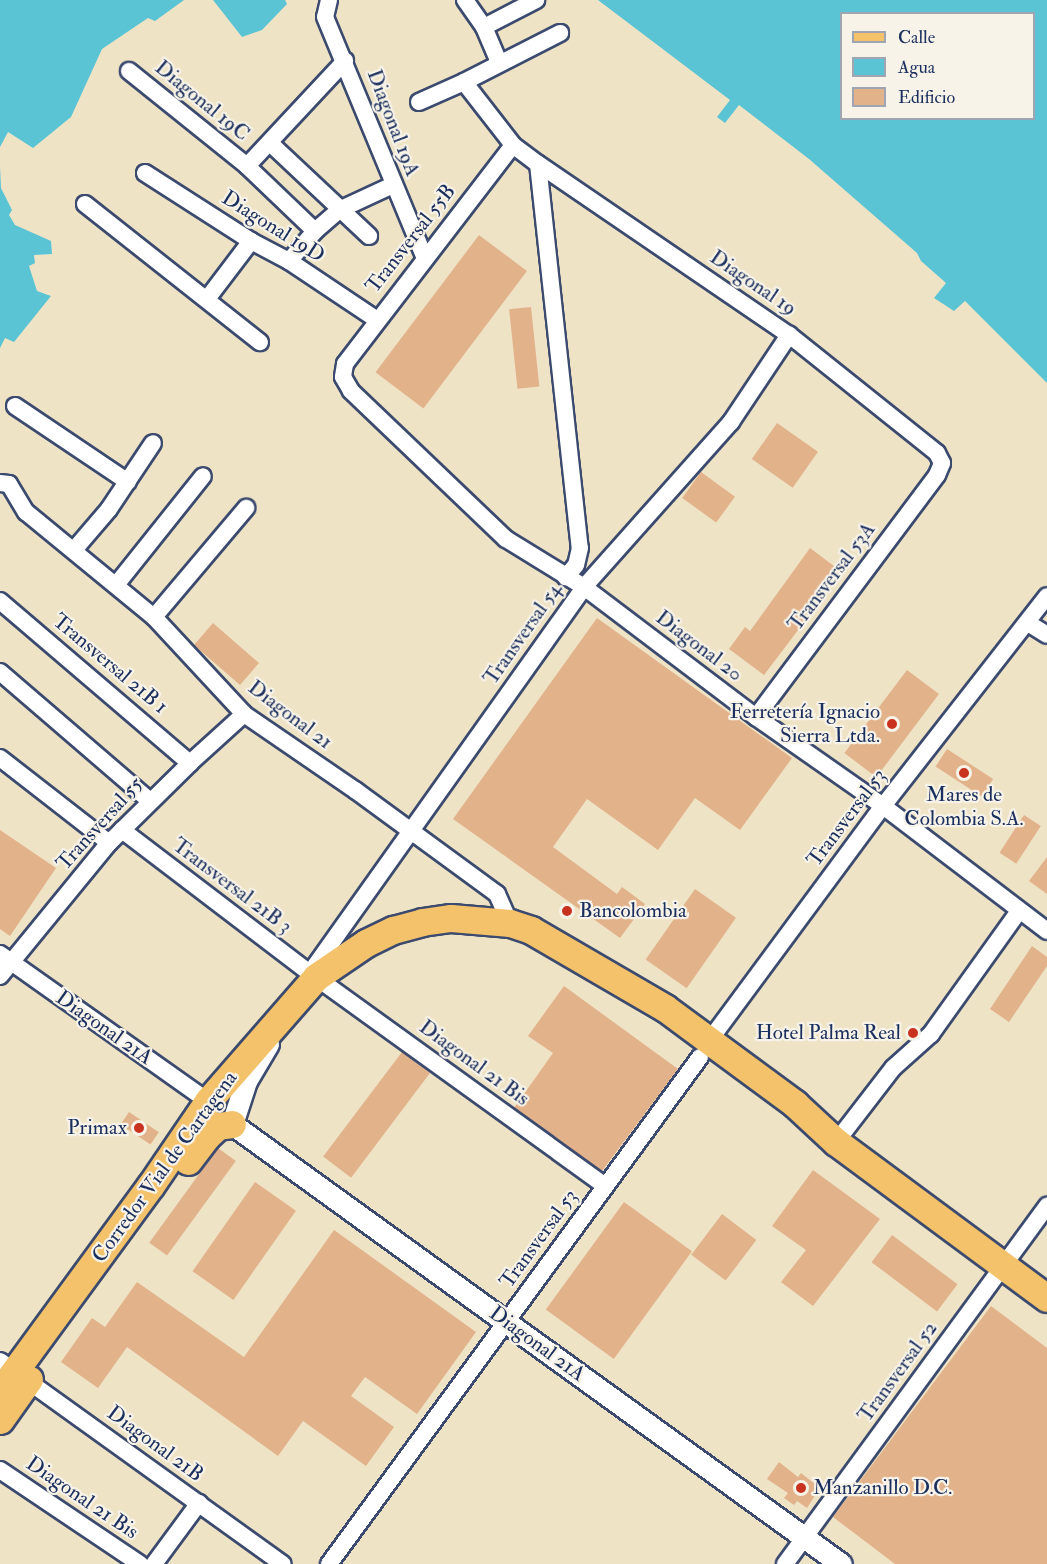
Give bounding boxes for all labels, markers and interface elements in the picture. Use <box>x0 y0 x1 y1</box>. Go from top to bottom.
legend <box>840 12 1035 120</box>
text: Calle <box>898 26 935 49</box>
street label: Diagonal 19C <box>150 55 254 147</box>
text: Agua <box>898 56 935 79</box>
street label: Diagonal 19A <box>361 66 425 180</box>
text: Edificio <box>898 86 955 109</box>
street label: Transversal 55B <box>361 180 461 298</box>
street label: Diagonal 19D <box>217 185 329 269</box>
street label: Diagonal 19 <box>705 245 801 321</box>
street label: Transversal 53A <box>783 518 881 636</box>
street label: Transversal 54 <box>479 578 567 690</box>
street label: Diagonal 20 <box>651 605 747 687</box>
street label: Transversal 21B 1 <box>47 608 173 720</box>
street label: Diagonal 21 <box>243 675 337 755</box>
place label: Ferretería Ignacio Sierra Ltda. <box>730 699 880 749</box>
marker: Ferretería Ignacio Sierra Ltda. <box>885 717 899 731</box>
street label: Transversal 53 <box>802 764 892 872</box>
marker: Mares de Colombia S.A. <box>957 766 971 780</box>
street label: Transversal 55 <box>51 772 149 876</box>
place label: Mares de Colombia S.A. <box>904 782 1024 832</box>
street label: Transversal 21B 3 <box>167 833 297 939</box>
place label: Bancolombia <box>579 898 687 924</box>
marker: Bancolombia <box>560 904 574 918</box>
street label: Diagonal 21A <box>51 985 157 1071</box>
street label: Diagonal 21 Bis <box>414 1015 534 1111</box>
place label: Hotel Palma Real <box>756 1020 901 1046</box>
marker: Hotel Palma Real <box>906 1026 920 1040</box>
street label: Corredor Vial de Cartagena <box>87 1066 243 1268</box>
place label: Primax <box>67 1115 127 1141</box>
marker: Primax <box>132 1121 146 1135</box>
street label: Transversal 53 <box>495 1185 583 1293</box>
street label: Diagonal 21A <box>484 1301 590 1387</box>
street label: Transversal 52 <box>853 1317 943 1427</box>
street label: Diagonal 21B <box>102 1401 208 1487</box>
street label: Diagonal 21 Bis <box>21 1451 143 1545</box>
place label: Manzanillo D.C. <box>813 1475 952 1501</box>
marker: Manzanillo D.C. <box>794 1481 808 1495</box>

